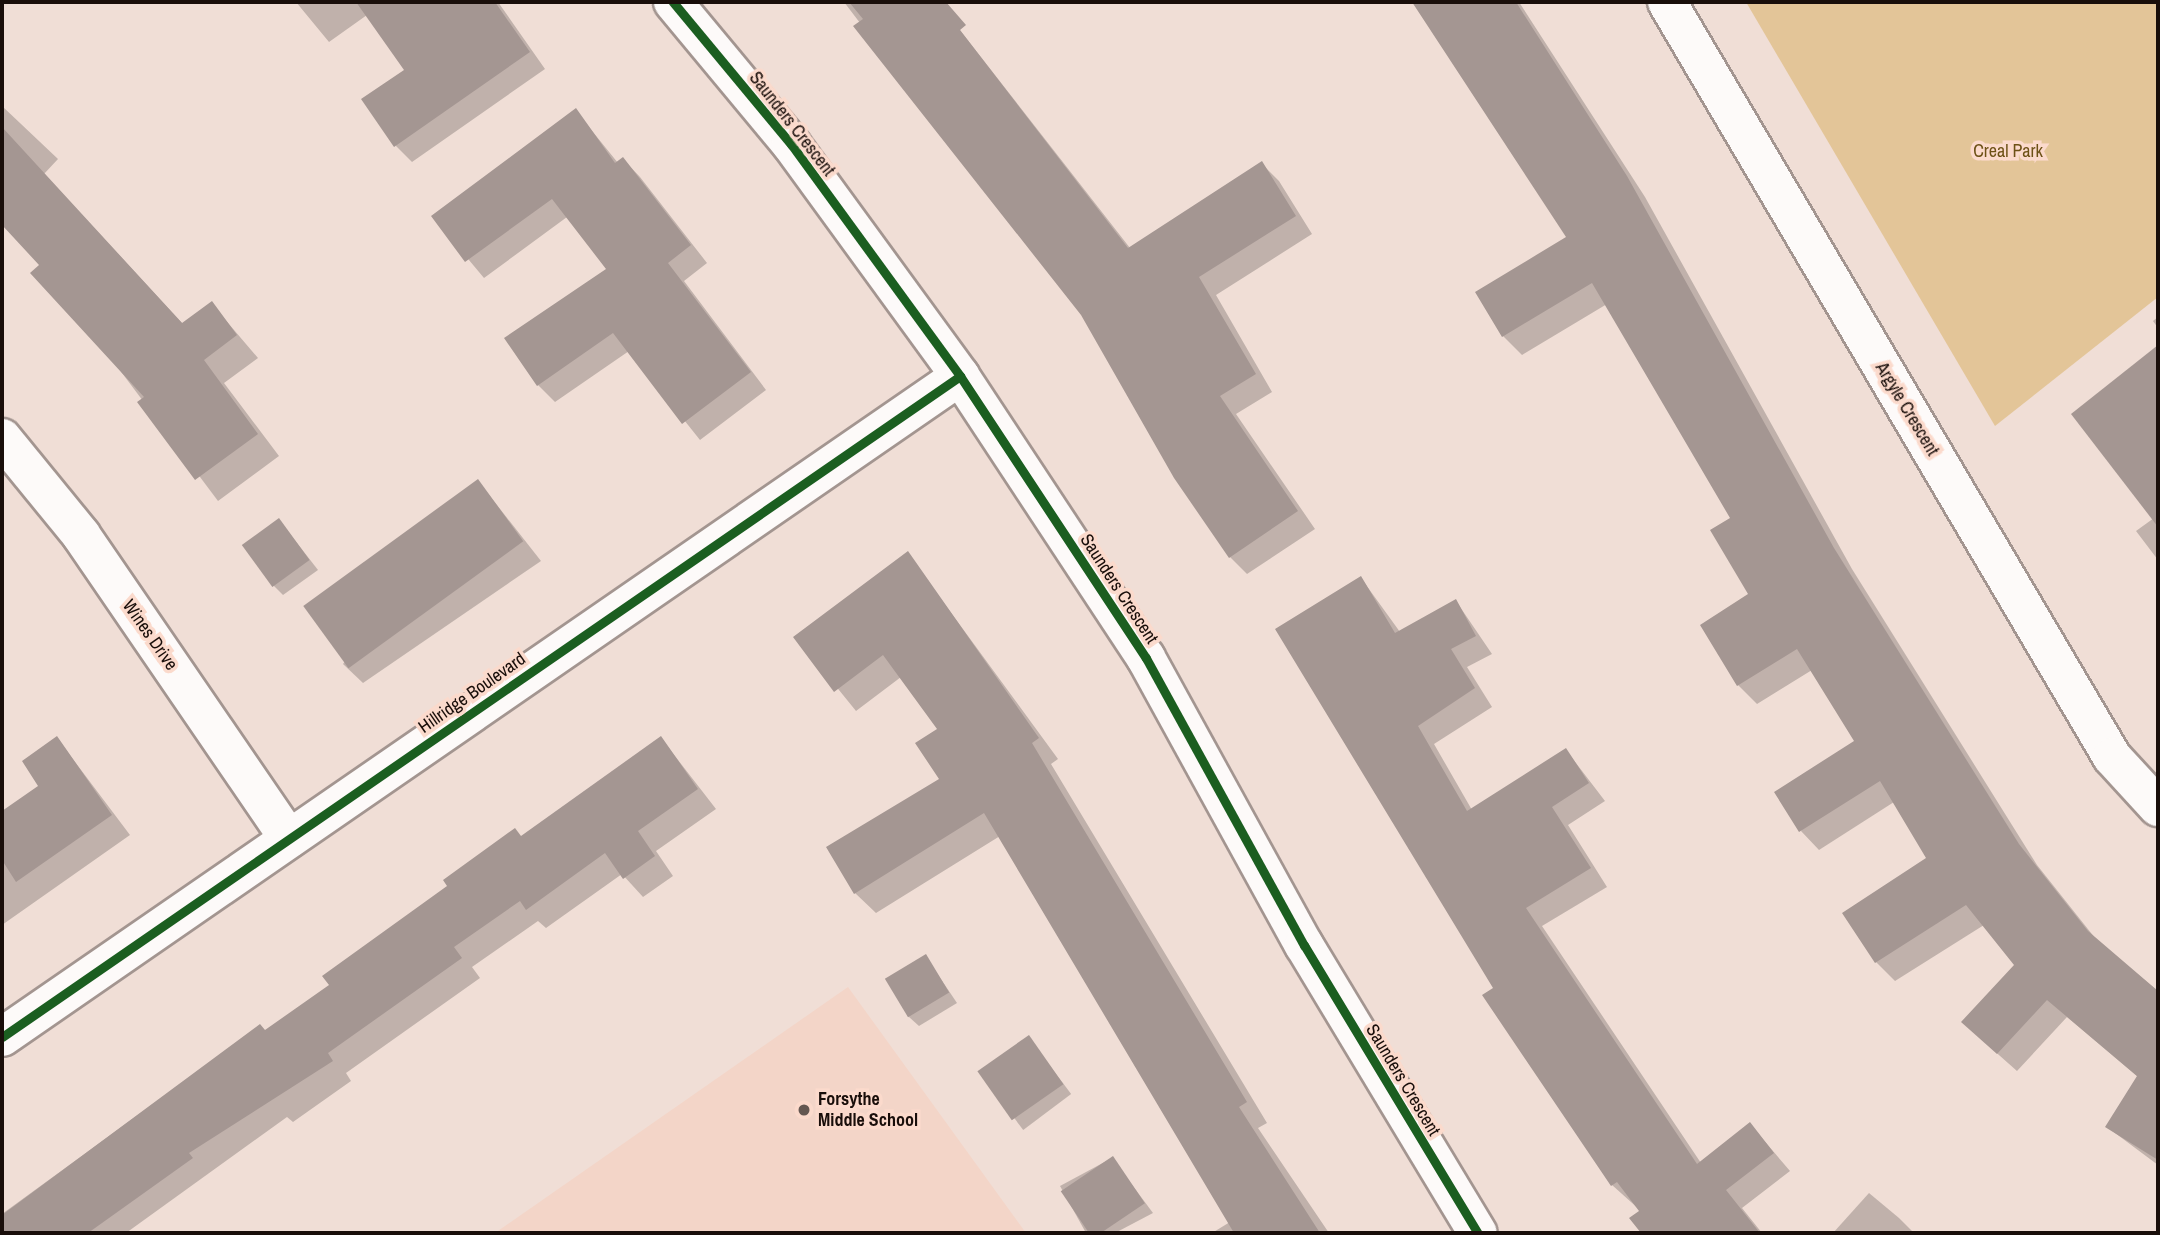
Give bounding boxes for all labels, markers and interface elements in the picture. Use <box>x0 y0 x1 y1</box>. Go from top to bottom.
street label: Saunders Crescent <box>745 68 839 180</box>
park label: Creal Park <box>1973 140 2043 162</box>
street label: Argyle Crescent <box>1871 358 1943 460</box>
street label: Saunders Crescent <box>1076 530 1162 648</box>
street label: Wines Drive <box>118 596 182 674</box>
street label: Hillridge Boulevard <box>414 648 530 738</box>
street label: Saunders Crescent <box>1361 1020 1445 1140</box>
place label: Forsythe Middle School <box>818 1089 918 1132</box>
marker: Forsythe Middle School <box>796 1102 812 1118</box>

